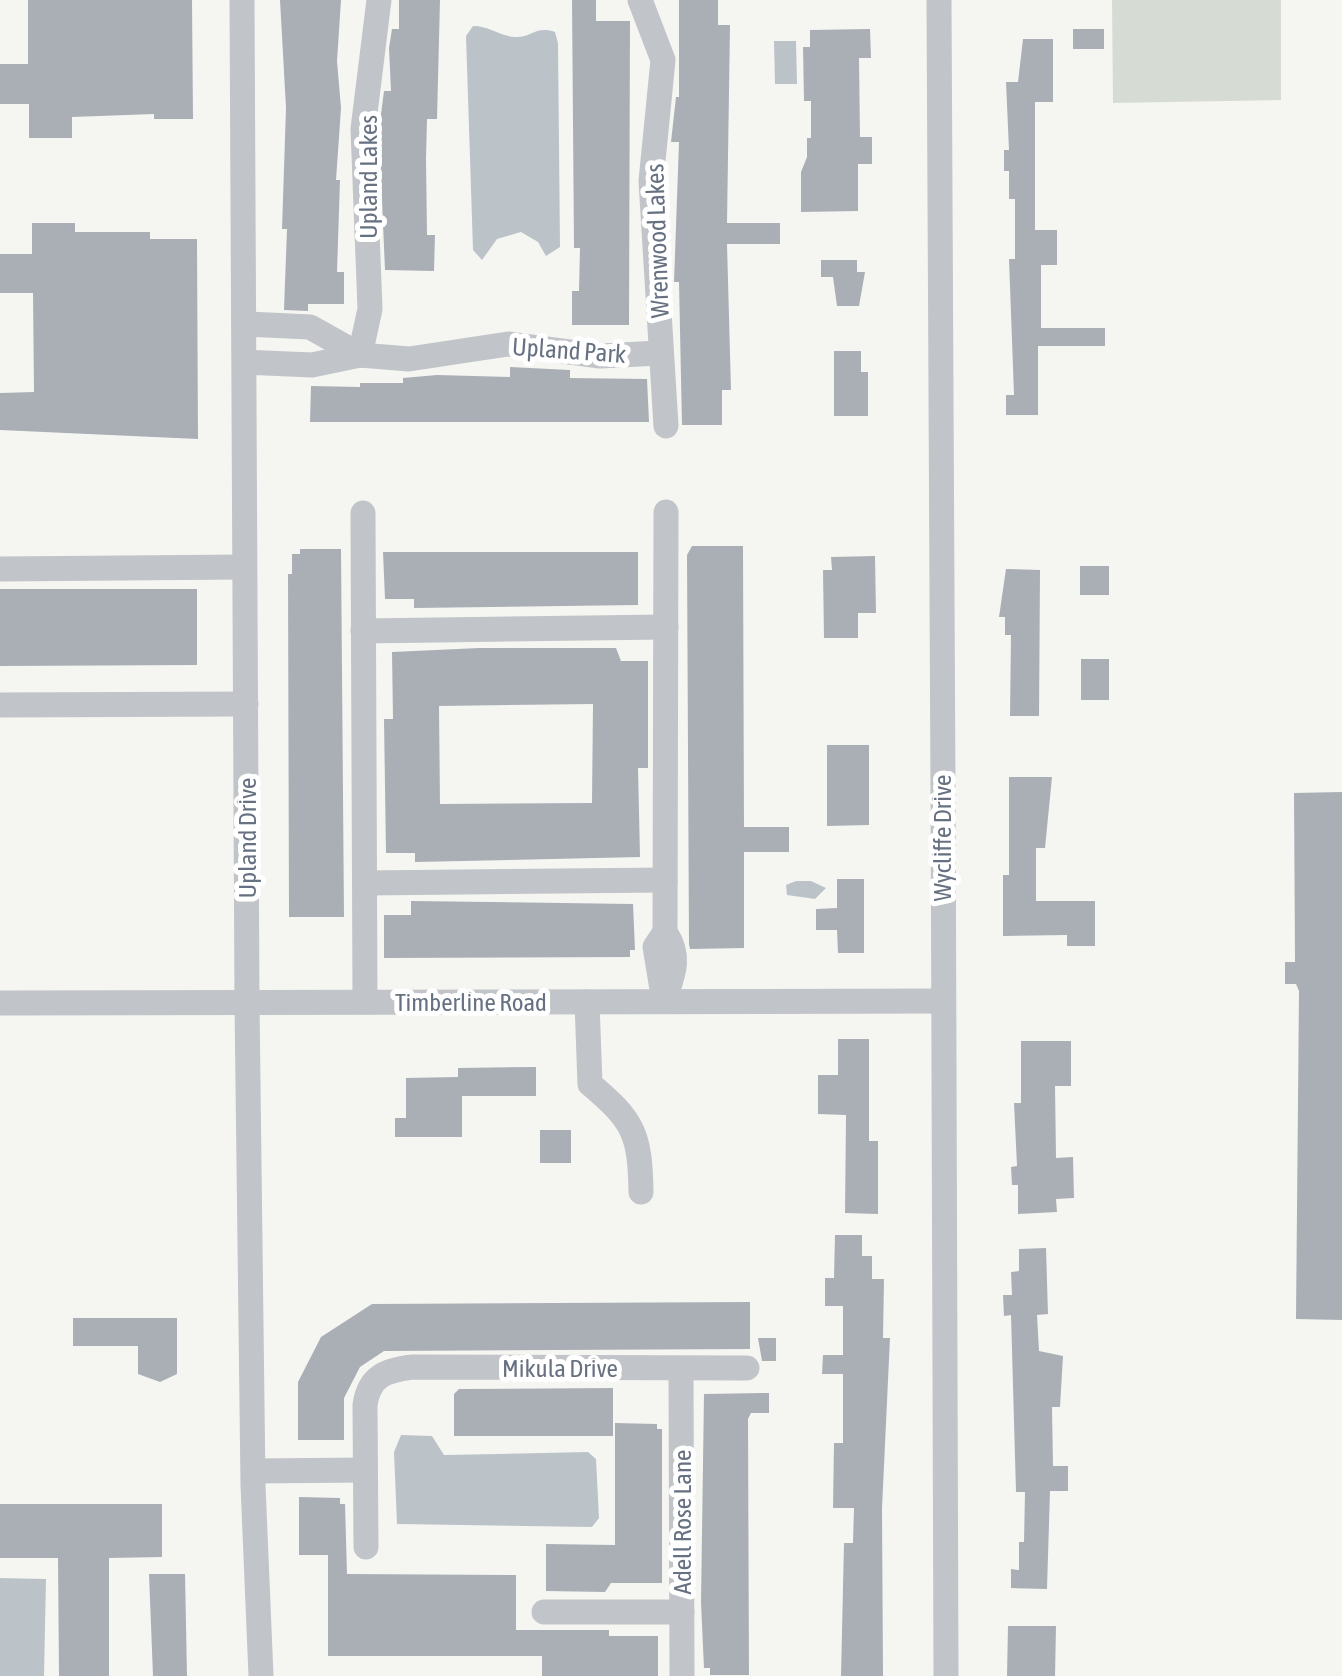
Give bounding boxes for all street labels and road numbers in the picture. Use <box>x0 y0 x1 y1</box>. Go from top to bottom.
street label: Upland Lakes <box>354 115 382 239</box>
street label: Wrenwood Lakes <box>640 163 674 319</box>
street label: Upland Park <box>511 332 627 368</box>
street label: Wycliffe Drive <box>928 775 956 901</box>
street label: Upland Drive <box>233 778 261 898</box>
street label: Timberline Road <box>395 988 547 1016</box>
street label: Mikula Drive <box>502 1354 618 1382</box>
street label: Adell Rose Lane <box>668 1450 696 1594</box>

